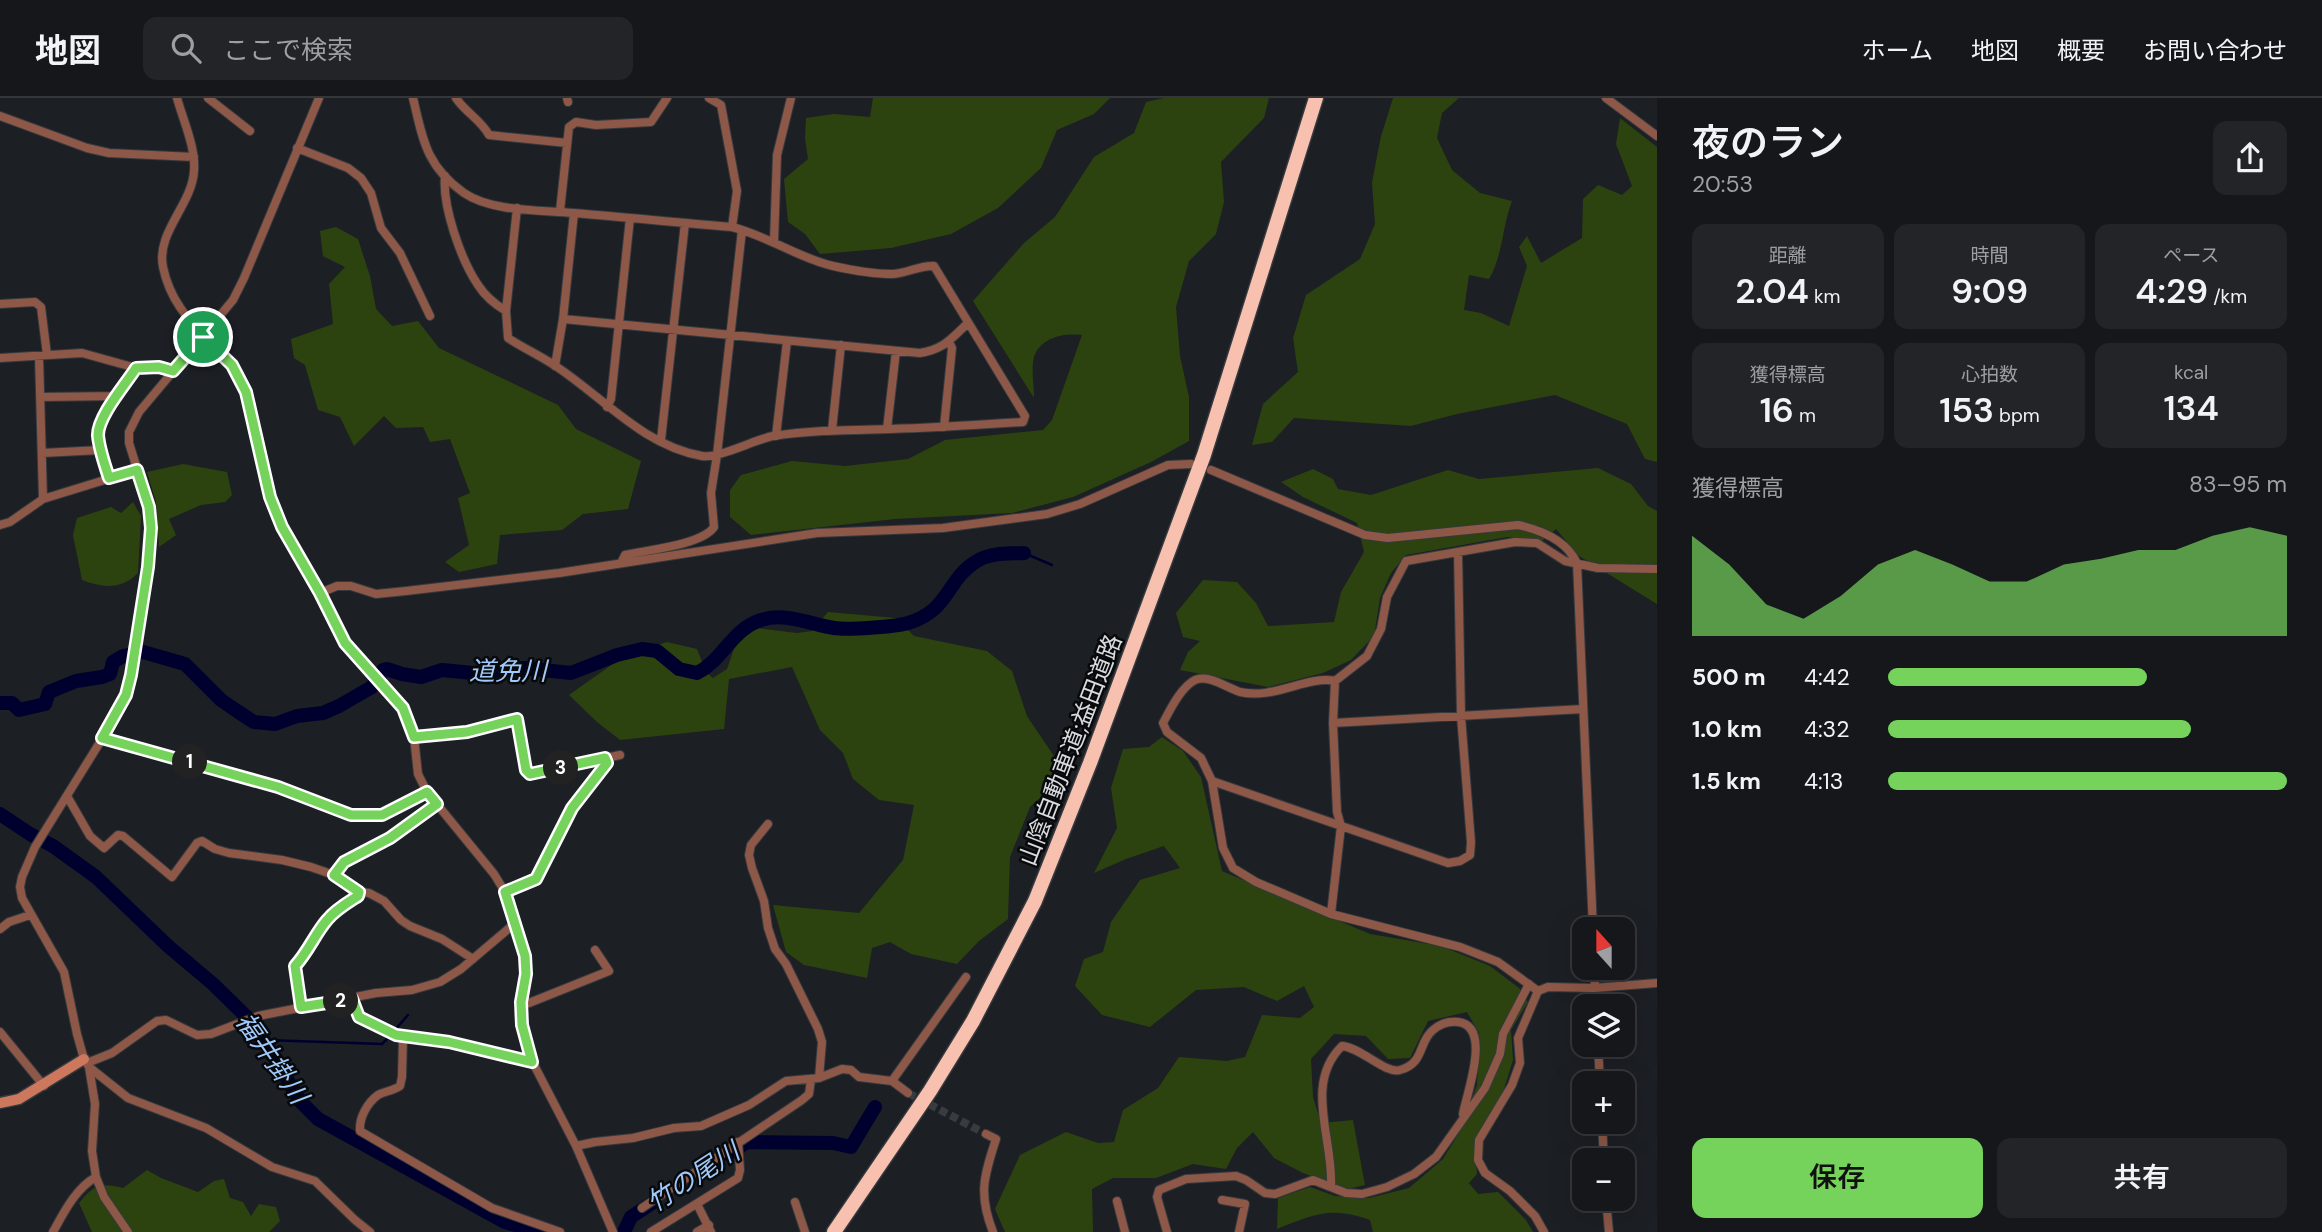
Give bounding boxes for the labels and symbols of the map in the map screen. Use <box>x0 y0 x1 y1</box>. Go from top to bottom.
pin <box>173 307 233 367</box>
street label: 山陰自動車道;益田道路 <box>1012 630 1128 870</box>
water label: 道免川 <box>469 654 550 688</box>
pin: 1 <box>172 744 208 780</box>
pin: 3 <box>544 750 578 786</box>
north arrow <box>1572 917 1634 980</box>
pin: 2 <box>324 984 358 1018</box>
water label: 福井掛川 <box>228 1006 317 1113</box>
water label: 竹の尾川 <box>640 1133 748 1220</box>

